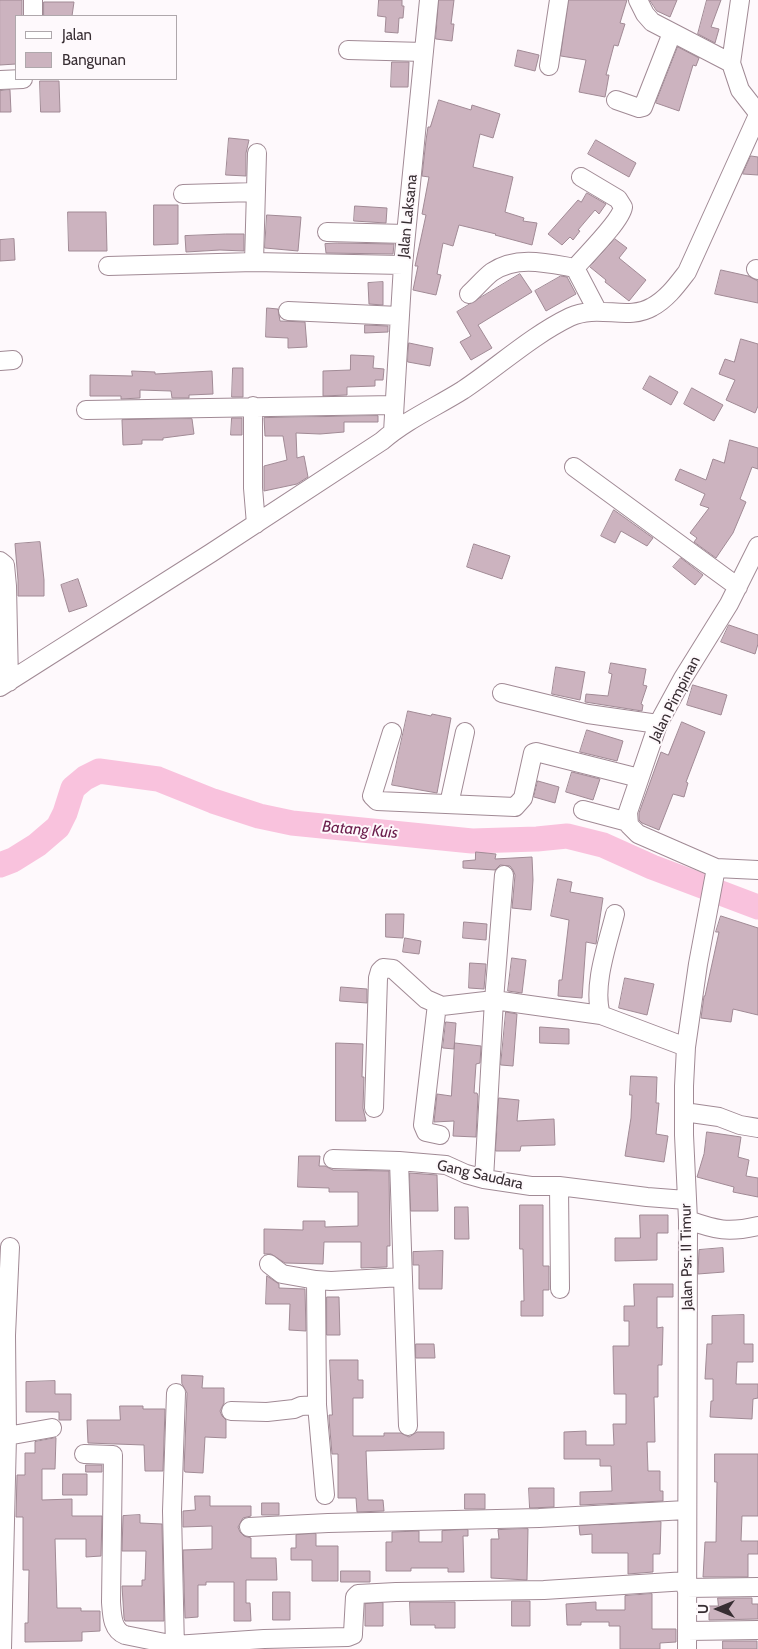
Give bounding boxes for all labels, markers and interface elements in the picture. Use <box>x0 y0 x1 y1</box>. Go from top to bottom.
legend <box>15 15 178 80</box>
text: Jalan <box>62 26 92 44</box>
text: Bangunan <box>62 51 126 69</box>
street label: Jalan Laksana <box>395 173 421 259</box>
street label: Jalan Pimpinan <box>646 653 704 745</box>
water label: Batang Kuis <box>321 817 399 843</box>
street label: Gang Saudara <box>435 1156 525 1194</box>
street label: Jalan Psr. II Timur <box>677 1204 697 1310</box>
north arrow <box>693 1584 743 1634</box>
text: U <box>694 1604 712 1614</box>

